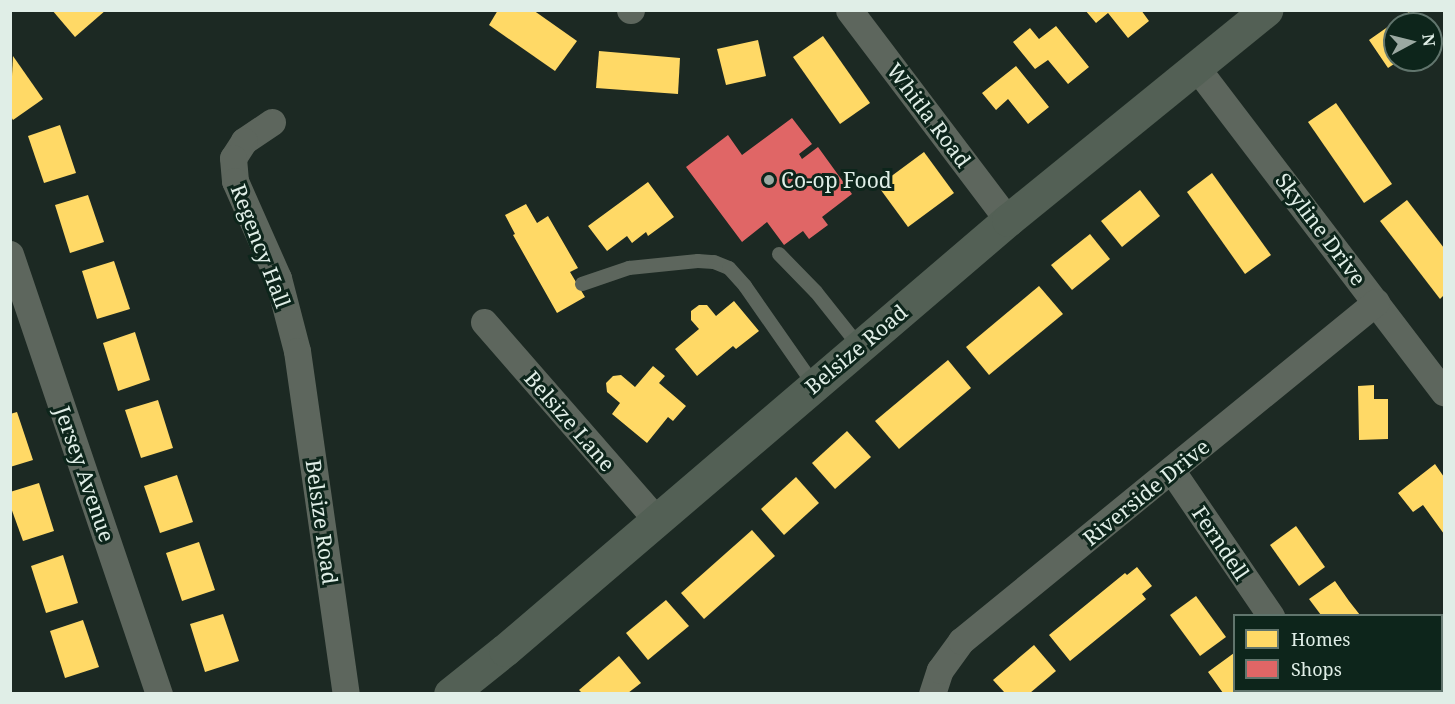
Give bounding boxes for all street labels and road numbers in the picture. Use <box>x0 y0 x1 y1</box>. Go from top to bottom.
street label: Whitla Road <box>882 58 976 172</box>
street label: Skyline Drive <box>1271 168 1371 290</box>
street label: Regency Hall <box>226 181 296 311</box>
street label: Belsize Road <box>800 299 912 399</box>
street label: Belsize Lane <box>520 366 620 476</box>
street label: Jersey Avenue <box>50 403 120 545</box>
street label: Riverside Drive <box>1078 433 1214 551</box>
street label: Belsize Road <box>301 458 343 586</box>
street label: Ferndell <box>1187 501 1255 585</box>

